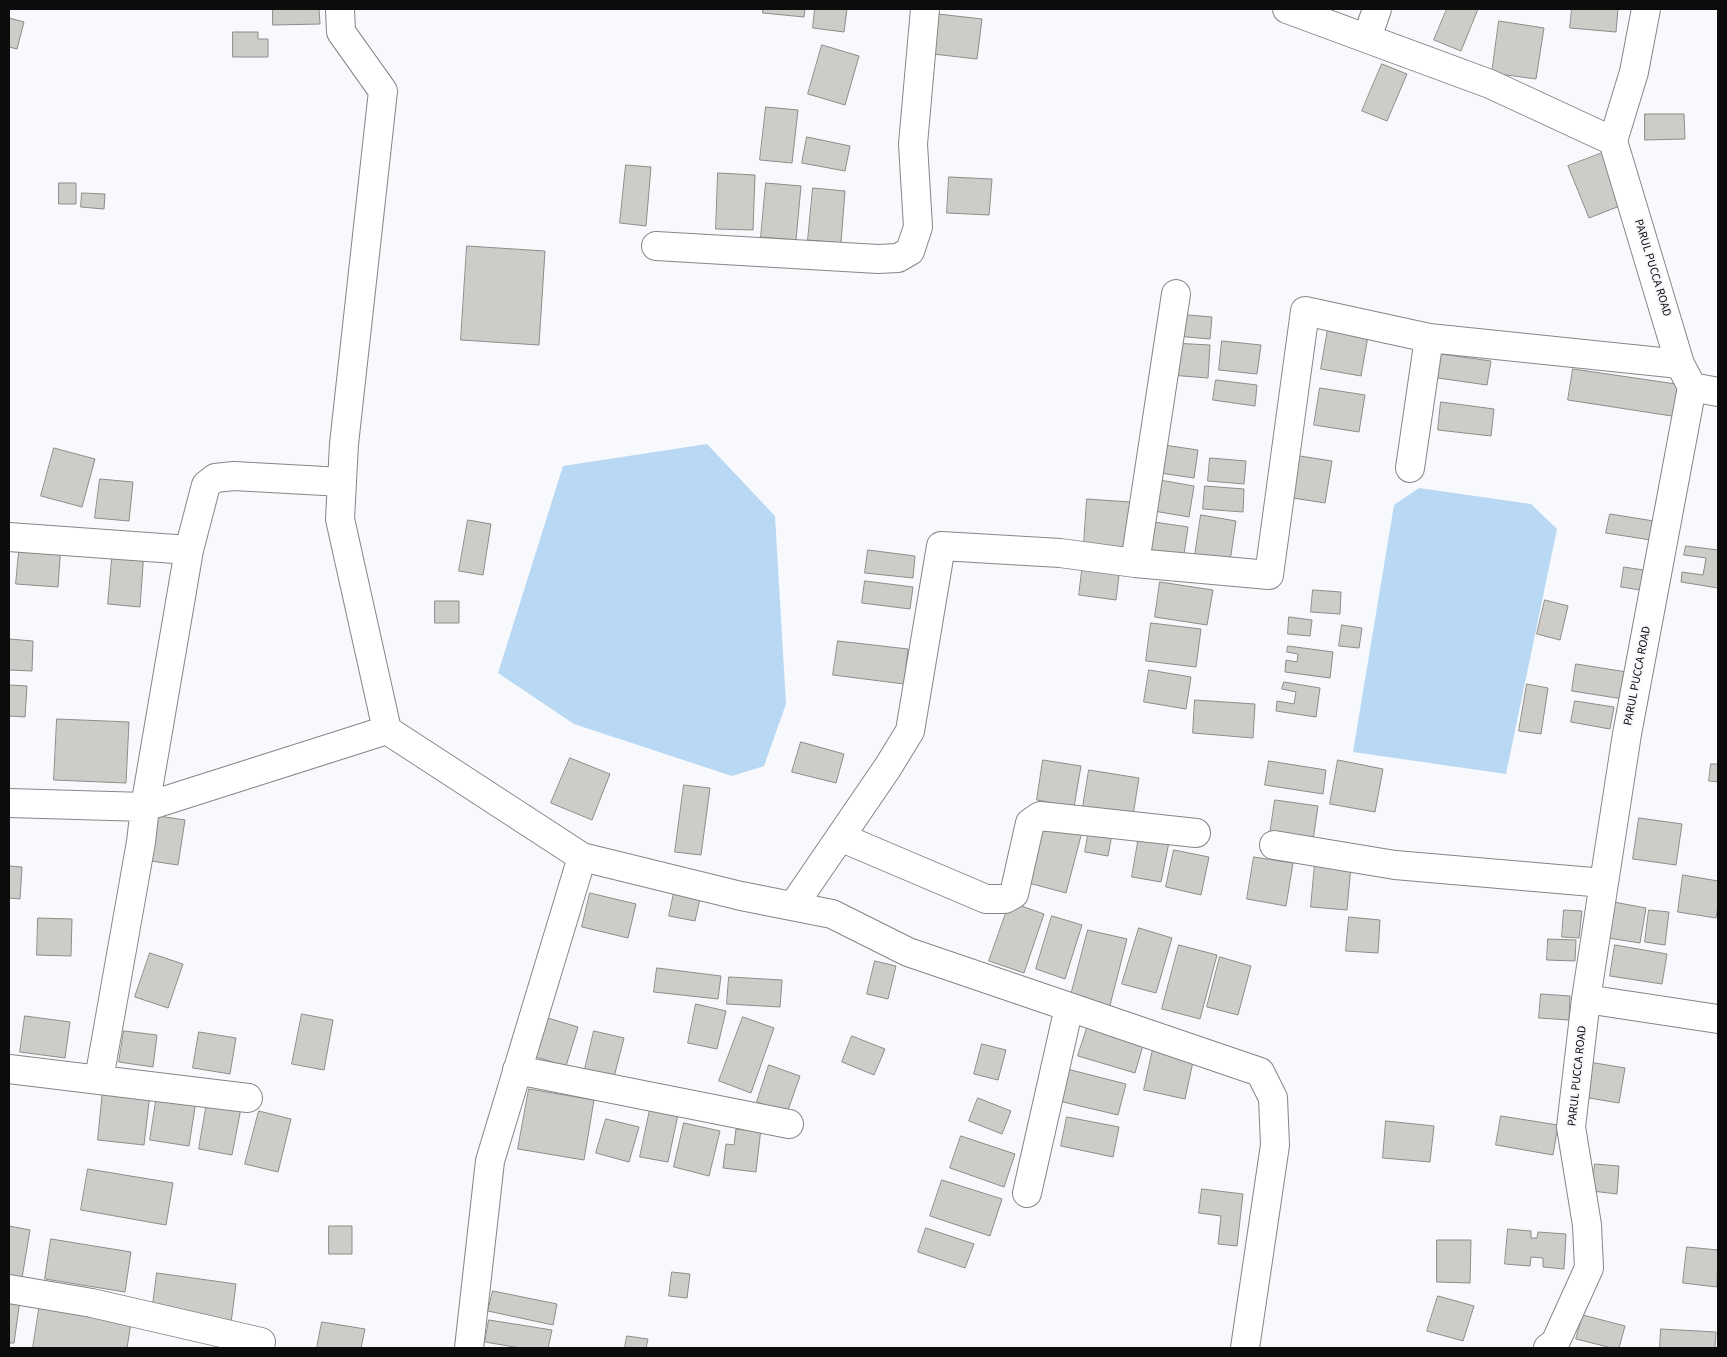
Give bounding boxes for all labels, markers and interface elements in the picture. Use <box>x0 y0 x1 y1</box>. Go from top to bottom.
street label: PARUL PUCCA ROAD <box>1630 218 1674 318</box>
street label: PARUL PUCCA ROAD <box>1621 625 1655 727</box>
street label: PARUL PUCCA ROAD <box>1566 1025 1590 1127</box>

